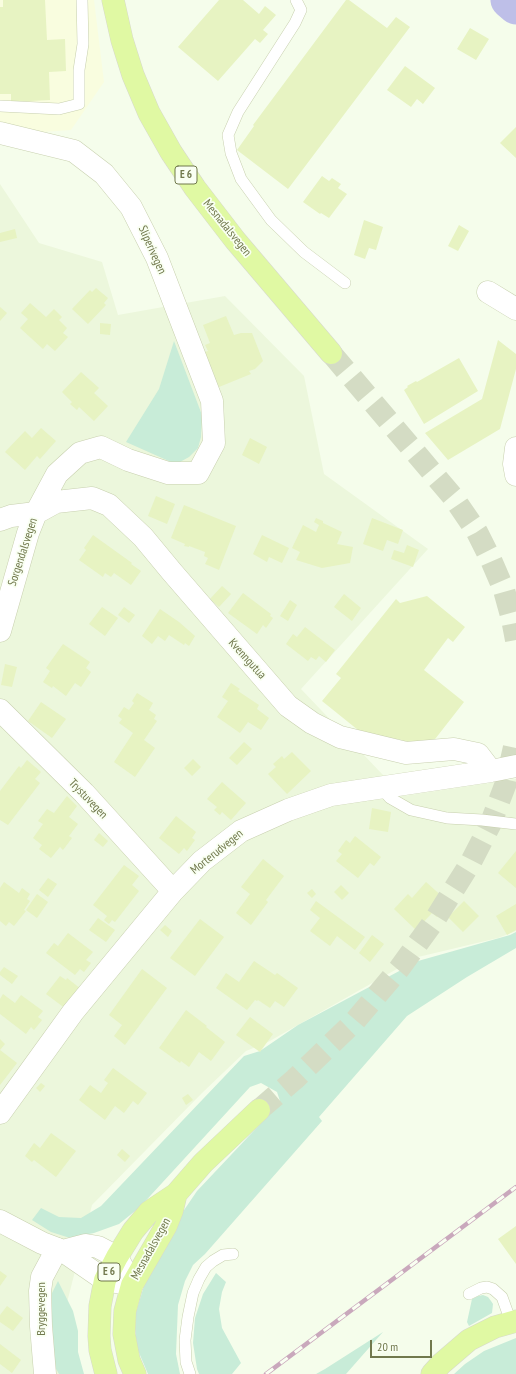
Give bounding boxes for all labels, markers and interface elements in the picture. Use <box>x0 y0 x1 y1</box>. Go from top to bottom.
road number: E 6 <box>175 166 197 184</box>
street label: Mesnadalsvegen <box>200 197 254 259</box>
street label: Sliperivegen <box>135 224 169 276</box>
street label: Sorgendalsvegen <box>5 516 41 588</box>
street label: Kvenngutua <box>225 636 269 682</box>
street label: Trystuvegen <box>66 776 110 822</box>
street label: Morterudvegen <box>188 827 246 877</box>
street label: Mesnadalsvegen <box>128 1216 174 1282</box>
road number: E 6 <box>98 1263 120 1281</box>
street label: Bryggevegen <box>35 1282 49 1336</box>
scale bar <box>372 1332 434 1358</box>
text: 20 m <box>377 1339 398 1354</box>

